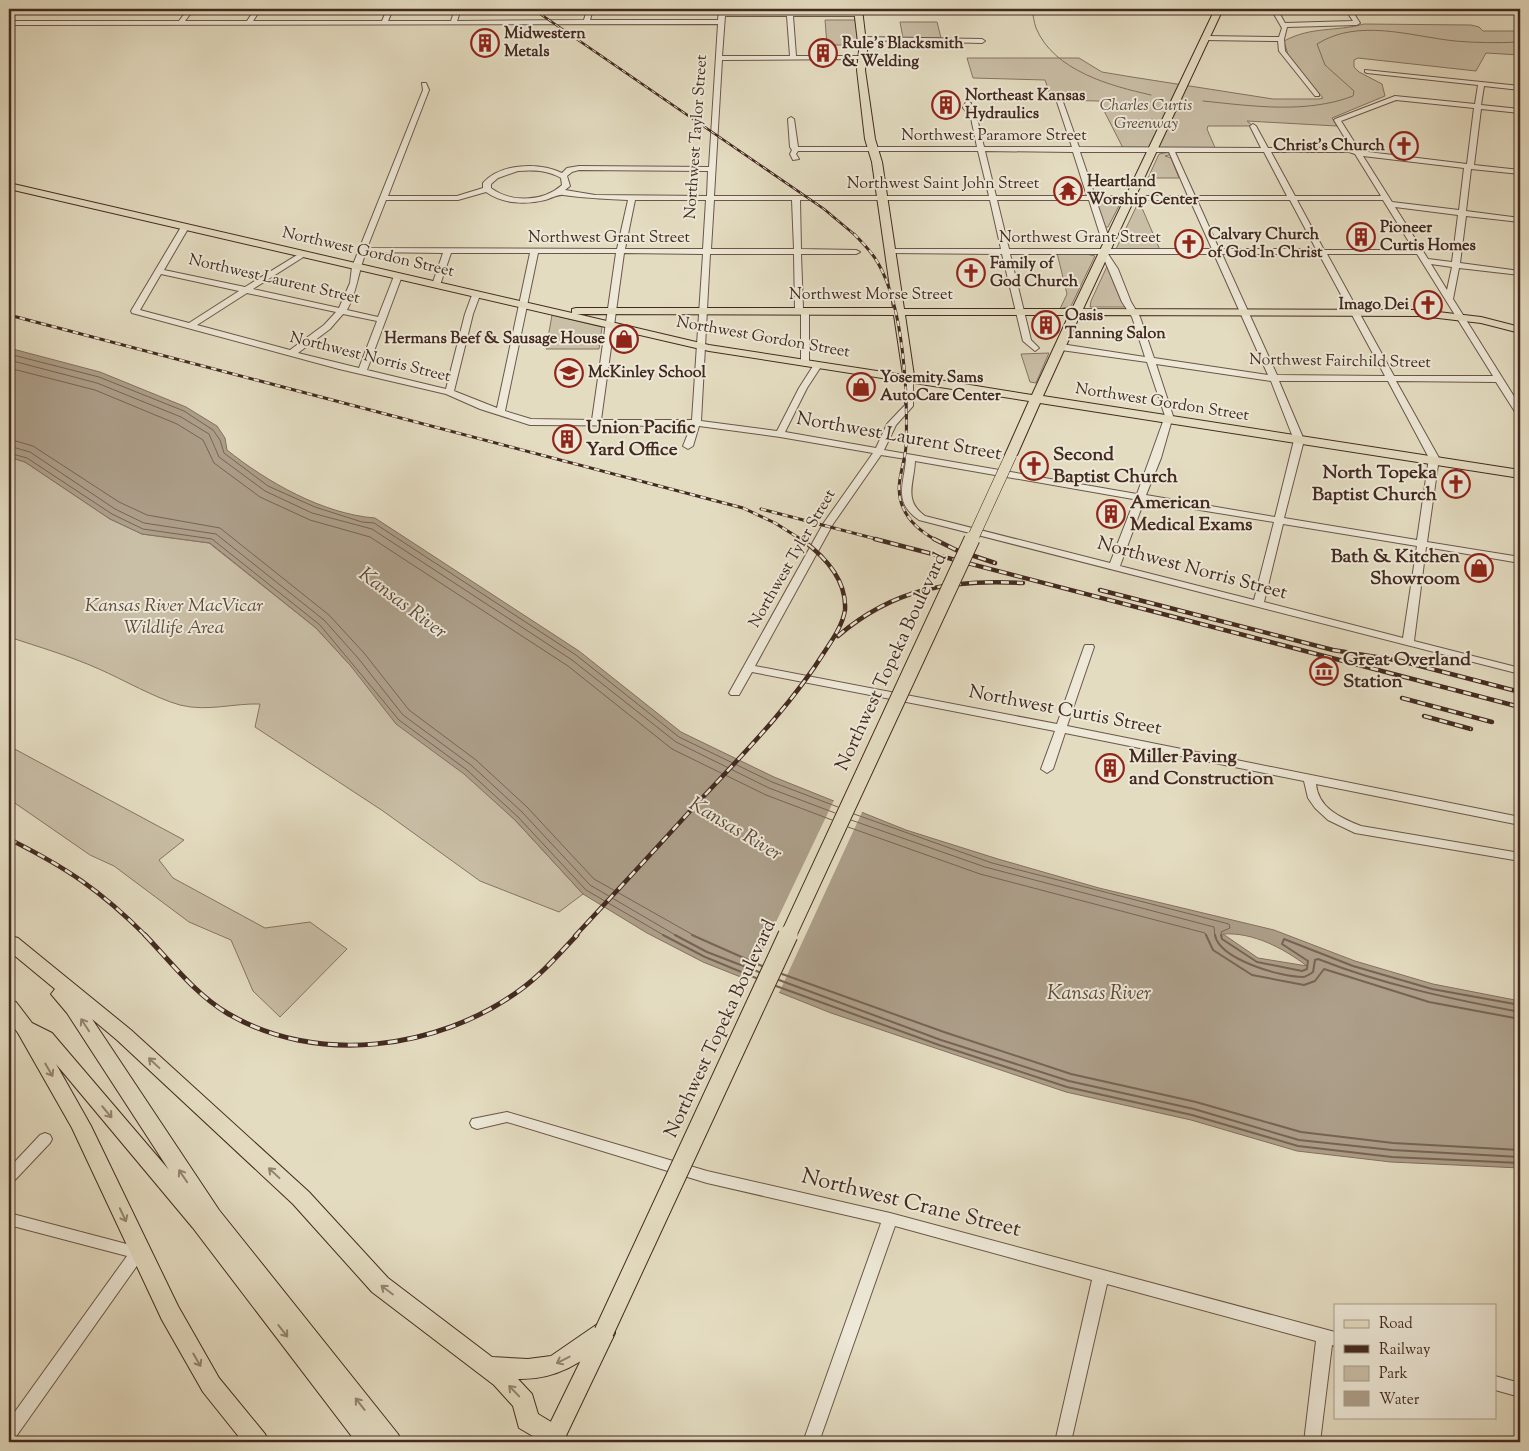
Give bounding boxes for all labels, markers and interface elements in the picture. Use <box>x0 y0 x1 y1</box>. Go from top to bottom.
place label: Midwestern Metals <box>504 23 586 64</box>
building icon: Midwestern Metals <box>470 28 500 58</box>
place label: Rule's Blacksmith & Welding <box>842 33 964 74</box>
building icon: Rule's Blacksmith & Welding <box>808 38 838 68</box>
street label: Northwest Taylor Street <box>680 53 714 220</box>
place label: Northeast Kansas Hydraulics <box>965 85 1085 126</box>
building icon: Northeast Kansas Hydraulics <box>931 90 961 120</box>
park label: Charles Curtis Greenway <box>1100 95 1192 136</box>
street label: Northwest Paramore Street <box>901 125 1087 148</box>
church icon: Christ's Church <box>1389 131 1419 161</box>
place label: Christ's Church <box>1273 135 1386 158</box>
place label: Heartland Worship Center <box>1087 171 1200 212</box>
street label: Northwest Saint John Street <box>847 173 1040 196</box>
temple icon: Heartland Worship Center <box>1053 176 1083 206</box>
place label: Pioneer Curtis Homes <box>1380 217 1476 258</box>
street label: Northwest Gordon Street <box>280 222 457 284</box>
building icon: Pioneer Curtis Homes <box>1346 222 1376 252</box>
place label: Calvary Church of God In Christ <box>1208 224 1323 265</box>
street label: Northwest Grant Street <box>528 227 691 250</box>
street label: Northwest Grant Street <box>999 227 1162 250</box>
church icon: Calvary Church of God In Christ <box>1174 229 1204 259</box>
street label: Northwest Laurent Street <box>186 249 362 311</box>
place label: Family of God Church <box>990 253 1079 294</box>
church icon: Family of God Church <box>956 258 986 288</box>
street label: Northwest Morse Street <box>789 284 953 307</box>
church icon: Imago Dei <box>1413 290 1443 320</box>
place label: Imago Dei <box>1339 294 1409 317</box>
place label: Oasis Tanning Salon <box>1065 305 1166 346</box>
building icon: Oasis Tanning Salon <box>1031 310 1061 340</box>
street label: Northwest Gordon Street <box>674 311 852 365</box>
shop icon: Hermans Beef & Sausage House <box>609 324 639 354</box>
street label: Northwest Norris Street <box>287 327 453 389</box>
place label: Hermans Beef & Sausage House <box>384 328 606 351</box>
street label: Northwest Fairchild Street <box>1249 349 1432 375</box>
school or university icon: McKinley School <box>554 358 584 388</box>
place label: McKinley School <box>588 362 707 385</box>
place label: Yosemity Sams AutoCare Center <box>880 367 1002 408</box>
shop icon: Yosemity Sams AutoCare Center <box>846 372 876 402</box>
street label: Northwest Gordon Street <box>1073 378 1251 428</box>
street label: Northwest Laurent Street <box>794 406 1004 468</box>
place label: Union Pacific Yard Office <box>586 415 696 464</box>
building icon: Union Pacific Yard Office <box>552 424 582 454</box>
place label: Second Baptist Church <box>1053 442 1179 491</box>
church icon: Second Baptist Church <box>1019 451 1049 481</box>
place label: North Topeka Baptist Church <box>1312 460 1438 509</box>
church icon: North Topeka Baptist Church <box>1441 469 1471 499</box>
street label: Northwest Tyler Street <box>744 485 842 632</box>
place label: American Medical Exams <box>1130 490 1253 539</box>
building icon: American Medical Exams <box>1096 499 1126 529</box>
street label: Northwest Norris Street <box>1094 531 1291 608</box>
place label: Bath & Kitchen Showroom <box>1331 544 1461 593</box>
street label: Northwest Topeka Boulevard <box>829 548 955 776</box>
shop icon: Bath & Kitchen Showroom <box>1464 553 1494 583</box>
water label: Kansas River <box>352 561 452 647</box>
park label: Kansas River MacVicar Wildlife Area <box>85 593 264 642</box>
place label: Great Overland Station <box>1343 647 1471 696</box>
museum icon: Great Overland Station <box>1309 656 1339 686</box>
street label: Northwest Curtis Street <box>966 679 1164 743</box>
place label: Miller Paving and Construction <box>1129 744 1275 793</box>
building icon: Miller Paving and Construction <box>1095 753 1125 783</box>
water label: Kansas River <box>683 791 787 869</box>
street label: Northwest Topeka Boulevard <box>658 915 784 1143</box>
water label: Kansas River <box>1047 980 1151 1009</box>
one-way arrow <box>80 1018 90 1032</box>
one-way arrow <box>148 1057 161 1069</box>
one-way arrow <box>44 1063 54 1078</box>
one-way arrow <box>102 1105 113 1118</box>
street label: Northwest Crane Street <box>798 1161 1024 1247</box>
one-way arrow <box>268 1167 281 1179</box>
one-way arrow <box>178 1169 188 1183</box>
one-way arrow <box>119 1207 128 1222</box>
one-way arrow <box>381 1284 394 1295</box>
legend <box>1334 1304 1496 1418</box>
text: Road <box>1379 1314 1413 1335</box>
one-way arrow <box>277 1324 288 1337</box>
text: Railway <box>1379 1340 1431 1361</box>
one-way arrow <box>192 1352 202 1366</box>
one-way arrow <box>556 1355 571 1365</box>
text: Park <box>1379 1364 1408 1385</box>
one-way arrow <box>508 1384 520 1397</box>
text: Water <box>1379 1390 1420 1411</box>
one-way arrow <box>354 1398 365 1411</box>

